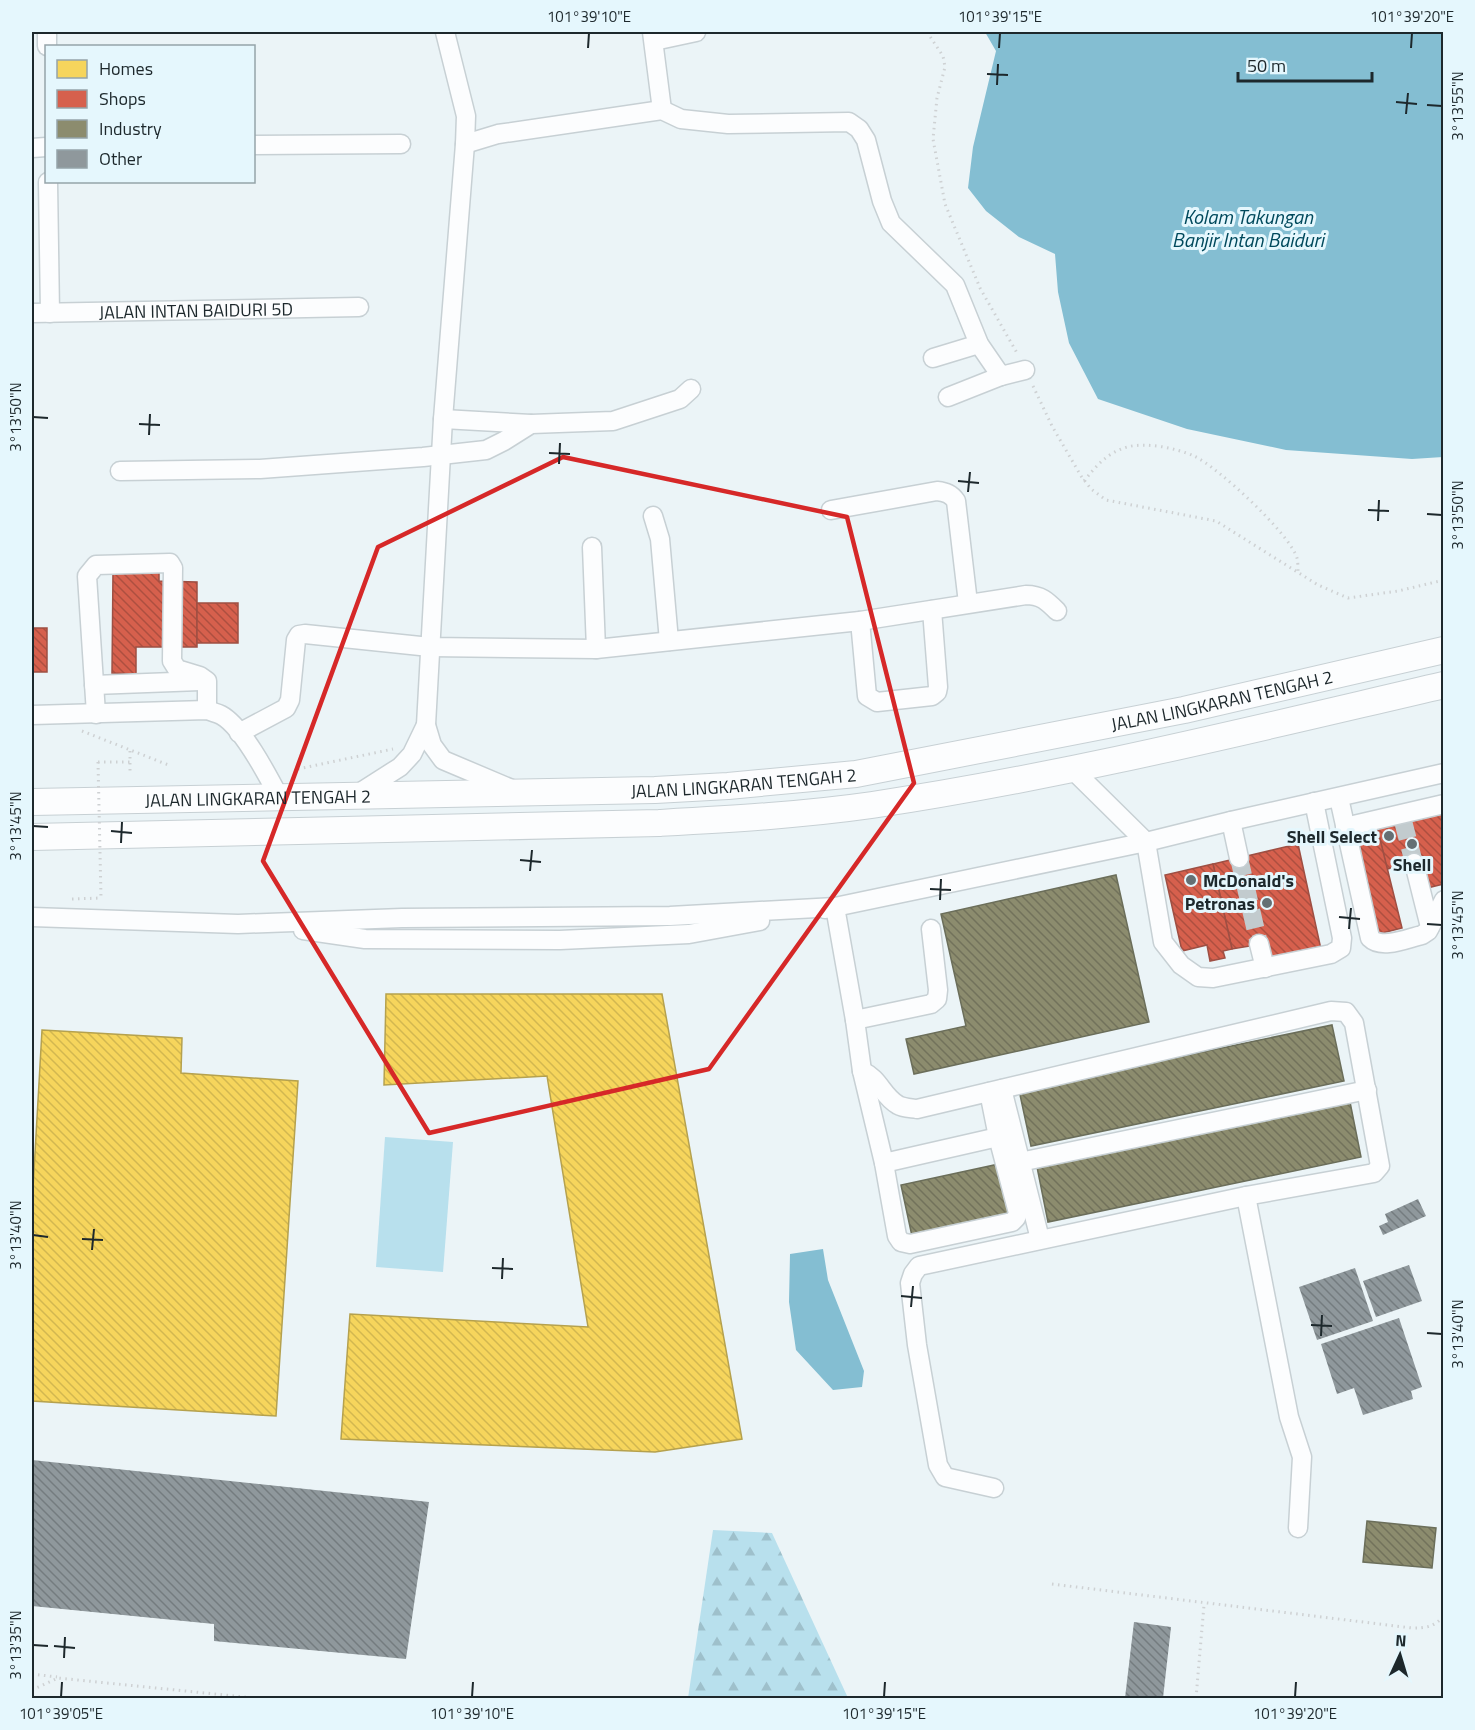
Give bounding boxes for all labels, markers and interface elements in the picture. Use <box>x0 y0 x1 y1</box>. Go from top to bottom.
text: 101°39'10"E <box>547 5 631 28</box>
text: 101°39'15"E <box>958 5 1042 28</box>
text: 101°39'20"E <box>1370 5 1454 28</box>
legend <box>45 45 255 183</box>
scale bar <box>1238 45 1372 83</box>
text: 50 m <box>1247 52 1286 79</box>
text: Homes <box>99 55 153 82</box>
text: 3°13'55"N <box>1446 71 1469 141</box>
text: Shops <box>99 85 146 112</box>
text: Industry <box>99 115 162 142</box>
text: Other <box>99 145 142 172</box>
water label: Kolam Takungan Banjir Intan Baiduri <box>1172 201 1327 255</box>
street label: JALAN INTAN BAIDURI 5D <box>99 295 293 325</box>
text: 3°13'50"N <box>4 382 27 452</box>
text: 3°13'50"N <box>1446 480 1469 550</box>
street label: JALAN LINGKARAN TENGAH 2 <box>1109 663 1335 737</box>
street label: JALAN LINGKARAN TENGAH 2 <box>631 761 858 804</box>
street label: JALAN LINGKARAN TENGAH 2 <box>145 782 371 813</box>
text: 3°13'45"N <box>4 791 27 861</box>
place label: Shell Select <box>1287 823 1377 850</box>
marker: Shell Select <box>1382 829 1396 843</box>
marker: Shell <box>1405 837 1419 851</box>
place label: Shell <box>1393 851 1431 878</box>
place label: McDonald's <box>1203 867 1294 894</box>
marker: McDonald's <box>1184 873 1198 887</box>
place label: Petronas <box>1185 890 1255 917</box>
text: 3°13'45"N <box>1446 890 1469 960</box>
marker: Petronas <box>1260 896 1274 910</box>
text: 3°13'40"N <box>4 1200 27 1270</box>
text: 3°13'40"N <box>1446 1299 1469 1369</box>
text: 3°13'35"N <box>4 1610 27 1680</box>
north arrow <box>1370 1625 1430 1685</box>
text: N <box>1395 1628 1407 1652</box>
text: 101°39'05"E <box>19 1702 103 1725</box>
text: 101°39'10"E <box>430 1702 514 1725</box>
text: 101°39'15"E <box>842 1702 926 1725</box>
text: 101°39'20"E <box>1253 1702 1337 1725</box>

